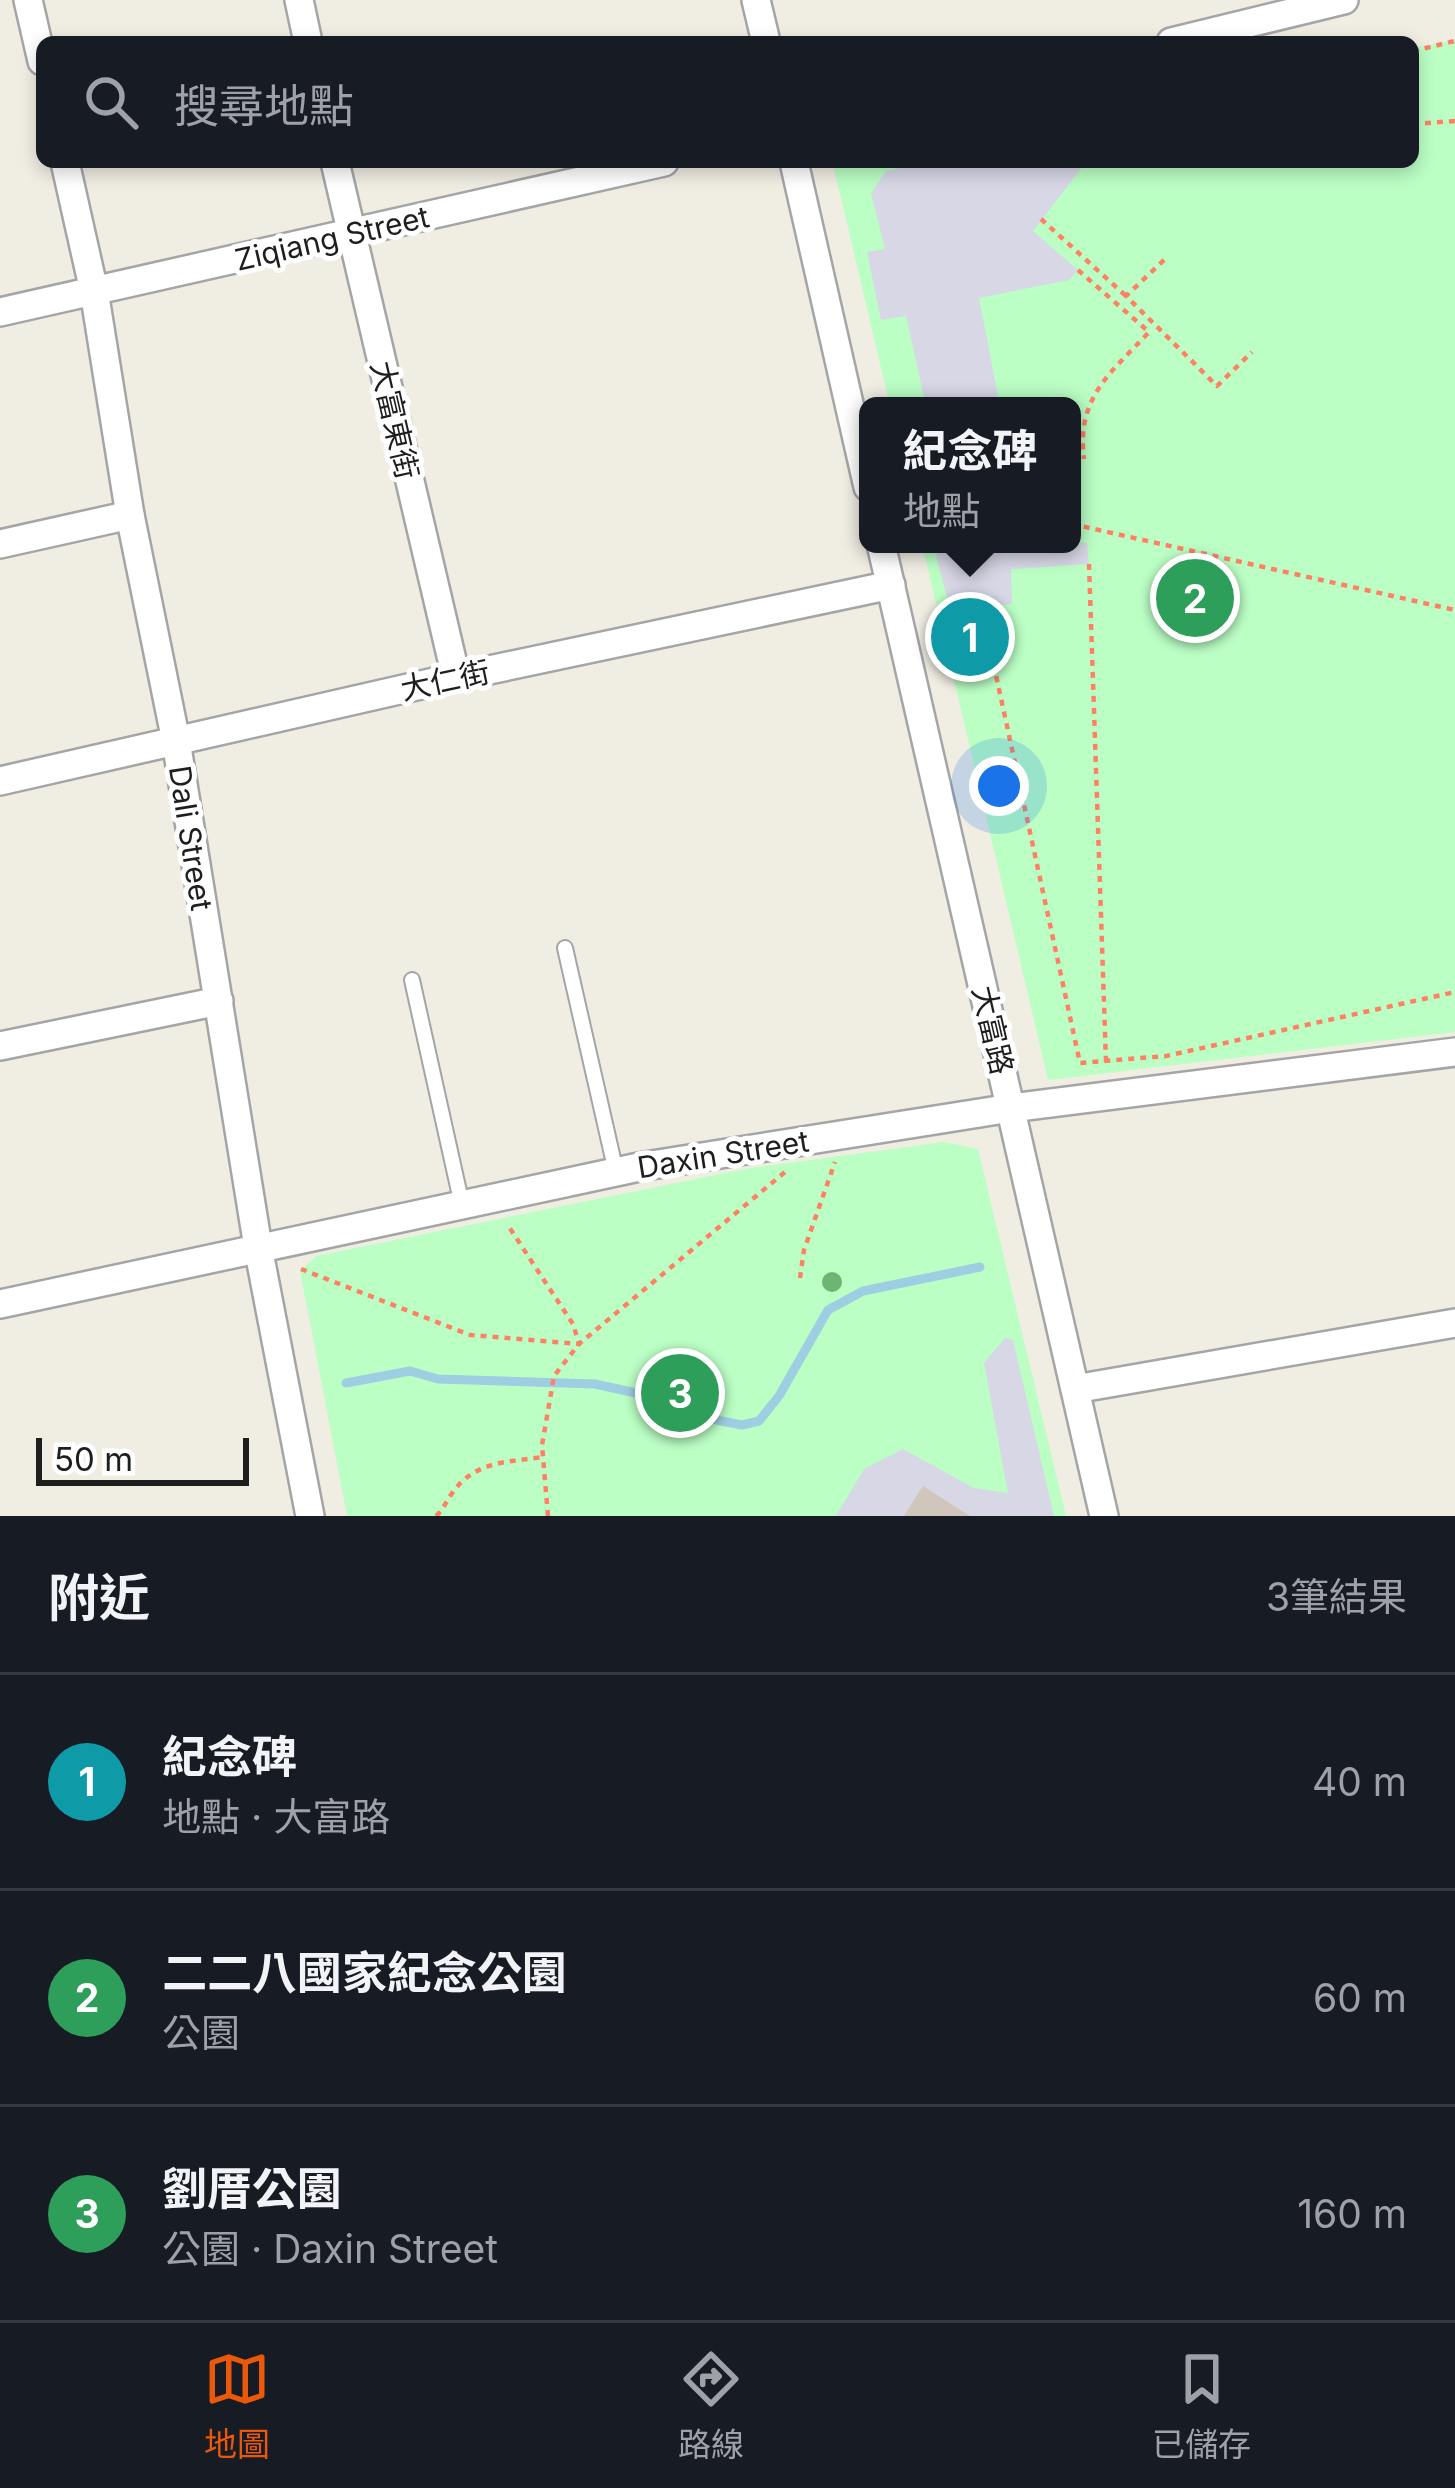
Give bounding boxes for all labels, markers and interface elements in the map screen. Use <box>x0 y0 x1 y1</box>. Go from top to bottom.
search box <box>36 36 1419 168</box>
icon: search <box>78 69 144 135</box>
text: 搜尋地點 <box>174 78 354 133</box>
street label: Ziqiang Street <box>232 198 433 278</box>
street label: 大富東街 <box>364 357 426 483</box>
popup <box>859 397 1081 553</box>
text: 紀念碑 <box>902 423 1038 478</box>
text: 地點 <box>902 487 981 534</box>
pin: 2 <box>1156 553 1234 643</box>
pin: 1 <box>931 592 1009 682</box>
street label: 大仁街 <box>397 653 493 707</box>
your location <box>969 756 1029 816</box>
street label: Dali Street <box>162 763 220 913</box>
street label: 大富路 <box>965 982 1021 1078</box>
street label: Daxin Street <box>635 1123 811 1185</box>
pin: 3 <box>641 1348 719 1438</box>
scale bar <box>36 1432 249 1485</box>
text: 50 m <box>54 1439 133 1479</box>
text: 附近 <box>48 1567 150 1628</box>
text: 3筆結果 <box>1266 1573 1407 1620</box>
text: 紀念碑 <box>162 1729 297 1784</box>
text: 1 <box>79 1758 95 1805</box>
text: 40 m <box>1312 1758 1407 1805</box>
text: 地點 · 大富路 <box>162 1793 390 1840</box>
text: 二二八國家紀念公園 <box>162 1945 567 2000</box>
text: 2 <box>75 1974 99 2021</box>
text: 60 m <box>1313 1974 1407 2021</box>
text: 公園 <box>162 2009 240 2056</box>
text: 劉厝公園 <box>162 2161 342 2216</box>
text: 3 <box>74 2190 100 2237</box>
text: 160 m <box>1297 2190 1407 2237</box>
text: 公園 · Daxin Street <box>162 2225 498 2272</box>
tab: 地圖 <box>204 2346 270 2466</box>
tab: 路線 <box>678 2346 744 2466</box>
tab: 已儲存 <box>1152 2346 1251 2466</box>

